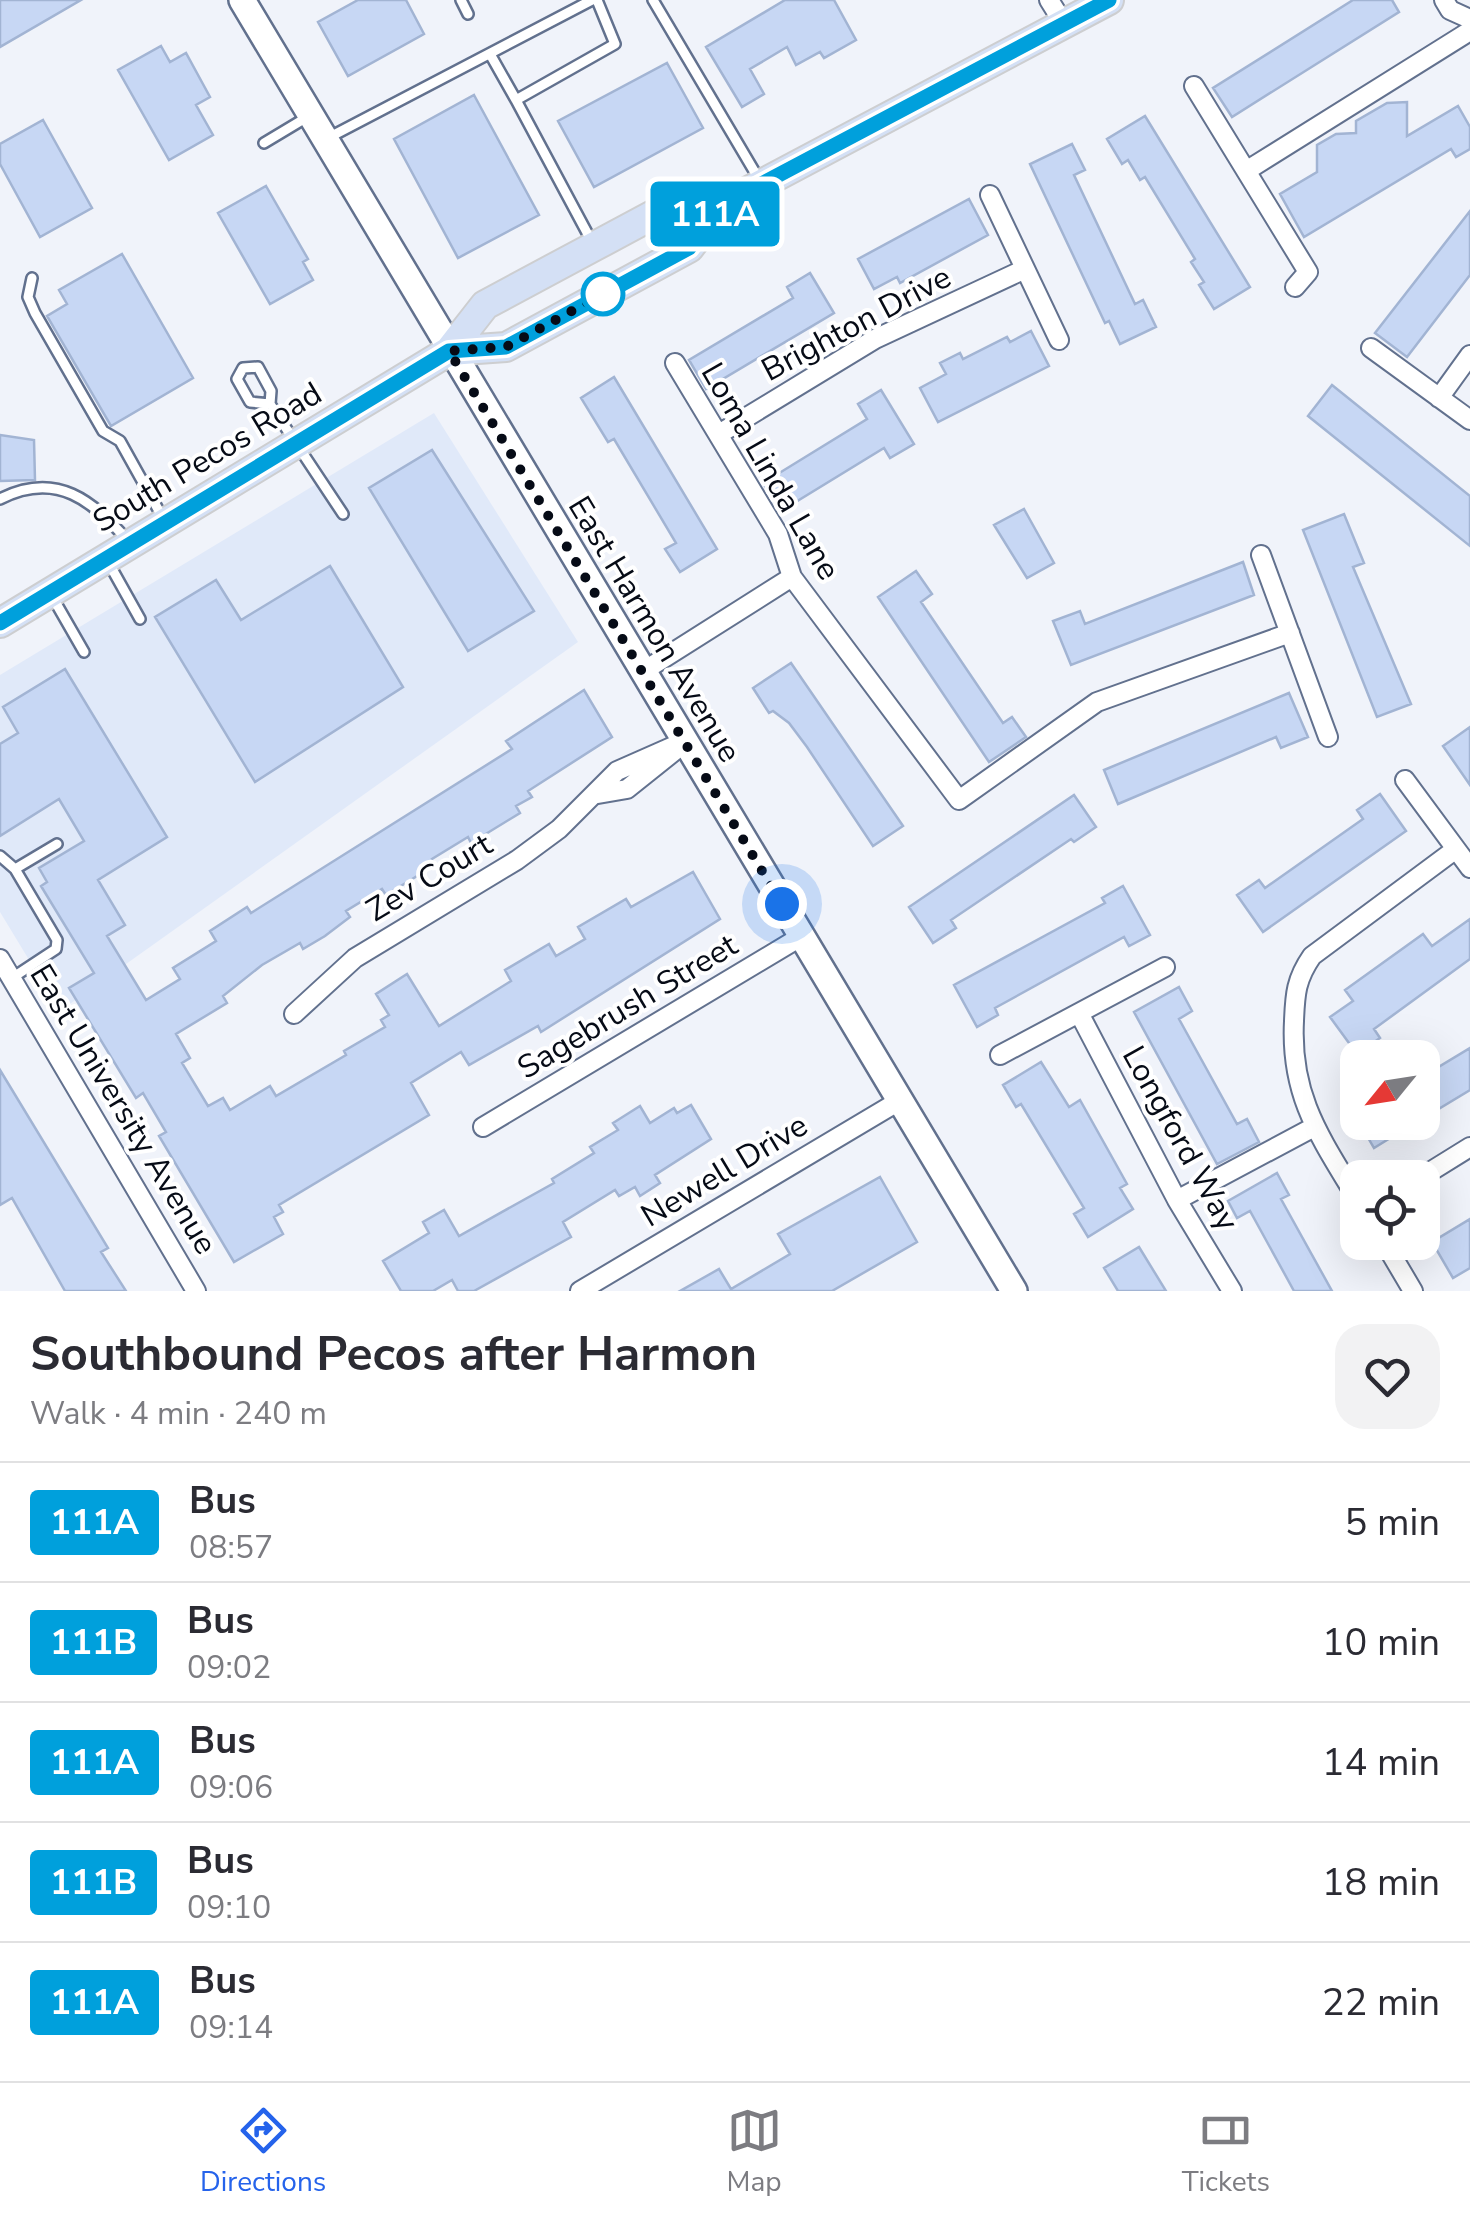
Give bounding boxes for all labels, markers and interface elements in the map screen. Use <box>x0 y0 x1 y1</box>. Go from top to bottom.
line badge: 111A <box>645 182 785 246</box>
text: 111A <box>670 191 760 238</box>
street label: Brighton Drive <box>754 255 958 391</box>
unlabelled marker <box>582 273 624 315</box>
street label: Loma Linda Lane <box>691 355 850 588</box>
street label: South Pecos Road <box>85 372 330 543</box>
street label: East Harmon Avenue <box>558 488 751 770</box>
street label: Zev Court <box>358 823 501 932</box>
your location <box>757 879 807 929</box>
street label: Sagebrush Street <box>509 923 746 1089</box>
street label: East University Avenue <box>20 956 227 1262</box>
street label: Longford Way <box>1112 1038 1249 1239</box>
north arrow <box>1340 1040 1440 1140</box>
map controls <box>1340 1040 1440 1260</box>
street label: Newell Drive <box>633 1104 816 1237</box>
button: locate <box>1340 1160 1440 1260</box>
text: Southbound Pecos after Harmon <box>30 1321 757 1387</box>
button: heart <box>1335 1324 1440 1429</box>
text: Walk · 4 min · 240 m <box>30 1392 327 1435</box>
text: Bus <box>189 1475 256 1526</box>
text: 5 min <box>1345 1497 1440 1548</box>
text: 111A <box>50 1499 139 1546</box>
text: 08:57 <box>189 1526 273 1569</box>
text: Bus <box>187 1595 254 1646</box>
text: 10 min <box>1322 1617 1440 1668</box>
text: 111B <box>50 1619 137 1666</box>
text: 09:02 <box>187 1646 271 1689</box>
text: Bus <box>189 1715 256 1766</box>
text: 14 min <box>1322 1737 1440 1788</box>
text: 111A <box>50 1739 139 1786</box>
text: 09:06 <box>189 1766 273 1809</box>
text: Bus <box>187 1835 254 1886</box>
text: 18 min <box>1322 1857 1440 1908</box>
text: 111B <box>50 1859 137 1906</box>
text: 09:10 <box>187 1886 271 1929</box>
text: Bus <box>189 1955 256 2006</box>
text: 22 min <box>1322 1977 1440 2028</box>
text: 111A <box>50 1979 139 2026</box>
text: 09:14 <box>189 2006 273 2049</box>
tab: Directions <box>200 2103 326 2201</box>
tab: Map <box>726 2103 782 2201</box>
tab: Tickets <box>1182 2103 1270 2201</box>

